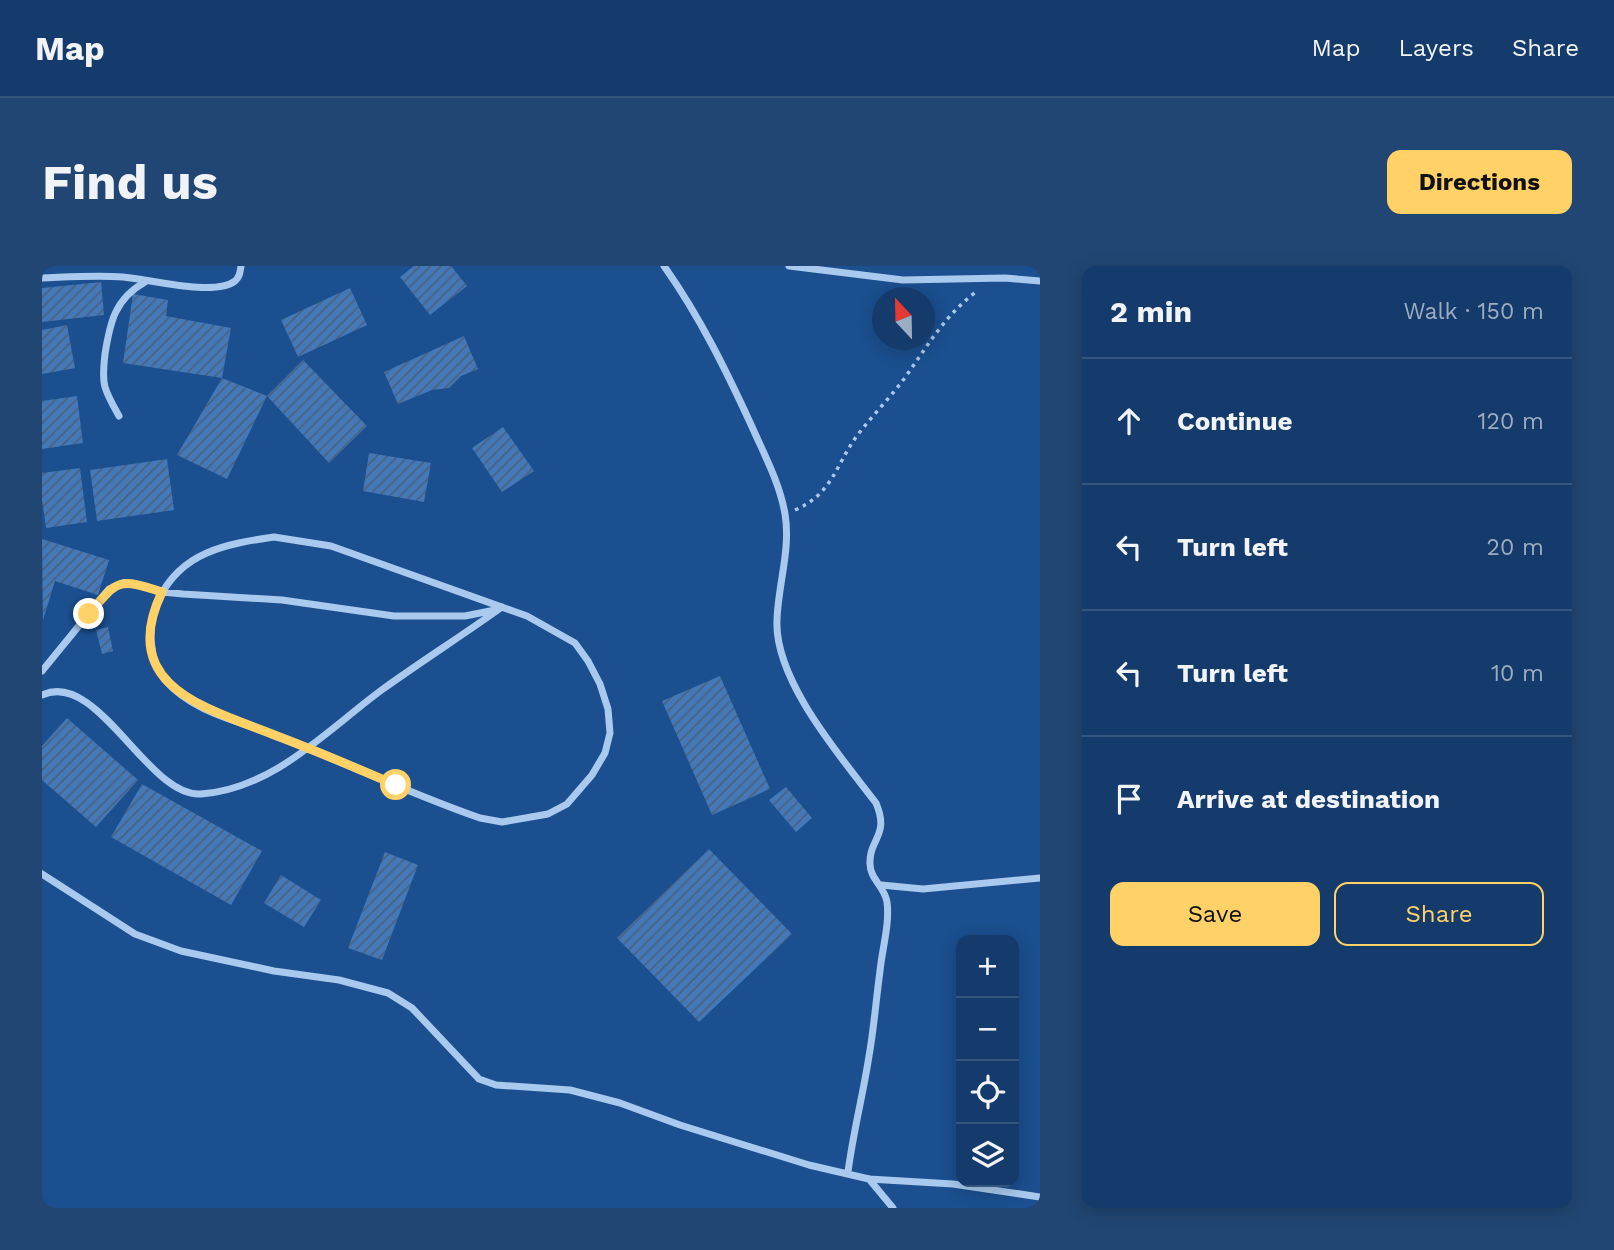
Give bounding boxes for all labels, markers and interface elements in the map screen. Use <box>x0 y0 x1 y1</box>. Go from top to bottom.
text: Map <box>35 29 105 68</box>
text: Map <box>1312 34 1360 62</box>
text: Layers <box>1398 34 1474 62</box>
text: Share <box>1512 34 1579 62</box>
button: Directions <box>1387 150 1572 214</box>
text: Find us <box>42 153 218 211</box>
north arrow <box>872 287 935 350</box>
text: 2 min <box>1110 294 1192 329</box>
text: Walk · 150 m <box>1403 298 1544 325</box>
icon: ahead <box>1110 402 1148 440</box>
text: Continue <box>1177 406 1293 436</box>
text: 120 m <box>1478 408 1544 435</box>
icon: left <box>1110 528 1148 566</box>
text: Turn left <box>1177 532 1288 562</box>
text: 20 m <box>1487 534 1544 561</box>
route end <box>73 598 104 629</box>
icon: left <box>1110 654 1148 692</box>
text: Turn left <box>1177 658 1288 688</box>
text: 10 m <box>1491 660 1544 687</box>
route start <box>380 769 411 800</box>
icon: arrive <box>1110 780 1148 818</box>
text: Arrive at destination <box>1177 784 1440 814</box>
button: Save <box>1110 882 1320 946</box>
button: Share <box>1334 882 1544 946</box>
map controls <box>956 935 1019 1187</box>
button: + <box>956 935 1019 998</box>
button: − <box>956 998 1019 1061</box>
button: locate <box>956 1061 1019 1124</box>
button: layers <box>956 1124 1019 1187</box>

